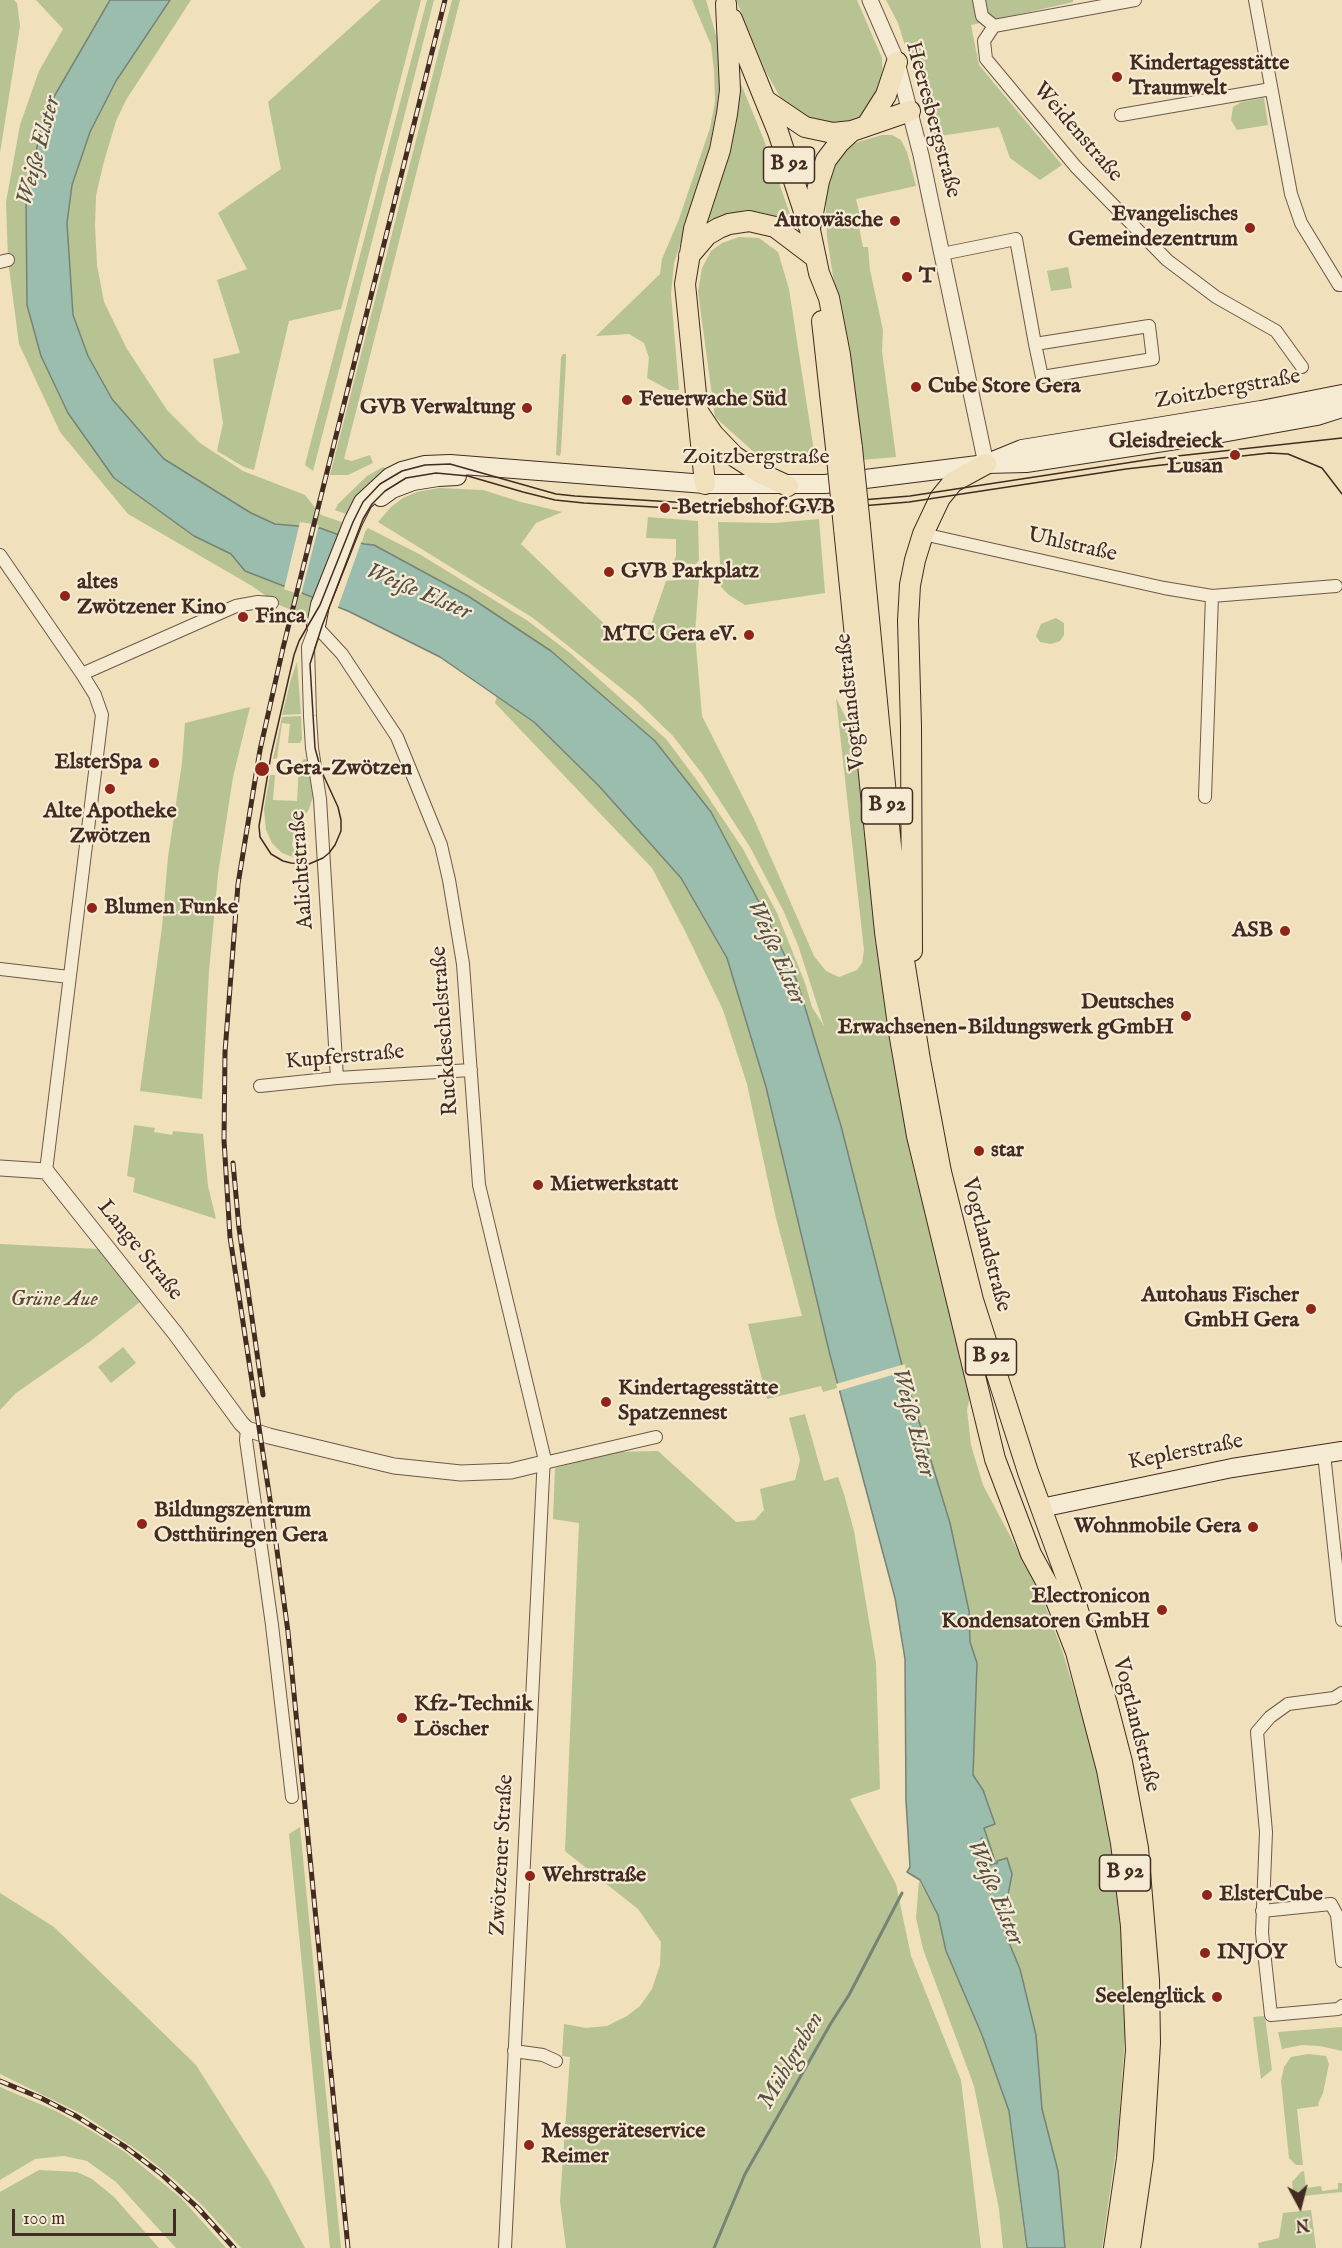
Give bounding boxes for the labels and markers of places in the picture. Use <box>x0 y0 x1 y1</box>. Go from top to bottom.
place label: Kindertagesstätte Traumwelt <box>1129 51 1289 102</box>
marker: Kindertagesstätte Traumwelt <box>1110 70 1124 84</box>
place label: Evangelisches Gemeindezentrum <box>1068 202 1238 254</box>
place label: Autowäsche <box>775 208 883 234</box>
marker: Autowäsche <box>888 214 902 228</box>
marker: Evangelisches Gemeindezentrum <box>1243 221 1257 235</box>
place label: T <box>919 264 935 290</box>
marker: T <box>900 270 914 284</box>
place label: Cube Store Gera <box>928 374 1081 400</box>
marker: Cube Store Gera <box>909 380 923 394</box>
place label: Feuerwache Süd <box>639 387 787 413</box>
marker: Feuerwache Süd <box>620 393 634 407</box>
place label: GVB Verwaltung <box>360 395 515 421</box>
marker: GVB Verwaltung <box>520 401 534 415</box>
place label: Gleisdreieck Lusan <box>1109 429 1223 481</box>
marker: Gleisdreieck Lusan <box>1228 448 1242 462</box>
place label: Betriebshof GVB <box>677 495 835 521</box>
marker: Betriebshof GVB <box>658 501 672 515</box>
place label: GVB Parkplatz <box>621 559 759 585</box>
marker: GVB Parkplatz <box>602 565 616 579</box>
place label: altes Zwötzener Kino <box>77 570 226 622</box>
marker: altes Zwötzener Kino <box>58 589 72 603</box>
place label: Finca <box>255 604 306 630</box>
marker: Finca <box>236 610 250 624</box>
place label: MTC Gera eV. <box>603 622 737 648</box>
marker: MTC Gera eV. <box>742 628 756 642</box>
place label: ElsterSpa <box>55 750 142 776</box>
marker: ElsterSpa <box>147 756 161 770</box>
place label: Gera-Zwötzen <box>276 756 412 782</box>
marker: Gera-Zwötzen <box>253 760 271 778</box>
marker: Alte Apotheke Zwötzen <box>103 782 117 796</box>
place label: Alte Apotheke Zwötzen <box>43 799 177 850</box>
place label: Blumen Funke <box>104 895 238 921</box>
marker: Blumen Funke <box>85 901 99 915</box>
place label: ASB <box>1232 918 1273 944</box>
marker: ASB <box>1278 924 1292 938</box>
place label: Deutsches Erwachsenen-Bildungswerk gGmbH <box>837 990 1174 1042</box>
marker: Deutsches Erwachsenen-Bildungswerk gGmbH <box>1179 1009 1193 1023</box>
place label: star <box>991 1138 1024 1164</box>
marker: star <box>972 1144 986 1158</box>
place label: Mietwerkstatt <box>550 1172 678 1198</box>
marker: Mietwerkstatt <box>531 1178 545 1192</box>
place label: Autohaus Fischer GmbH Gera <box>1141 1283 1299 1334</box>
marker: Autohaus Fischer GmbH Gera <box>1304 1302 1318 1316</box>
place label: Kindertagesstätte Spatzennest <box>618 1376 778 1428</box>
marker: Kindertagesstätte Spatzennest <box>599 1395 613 1409</box>
place label: Bildungszentrum Ostthüringen Gera <box>154 1498 327 1550</box>
place label: Wohnmobile Gera <box>1074 1514 1241 1540</box>
marker: Bildungszentrum Ostthüringen Gera <box>135 1517 149 1531</box>
marker: Wohnmobile Gera <box>1246 1520 1260 1534</box>
place label: Electronicon Kondensatoren GmbH <box>941 1584 1150 1636</box>
marker: Electronicon Kondensatoren GmbH <box>1155 1603 1169 1617</box>
place label: Kfz-Technik Löscher <box>414 1692 533 1744</box>
marker: Kfz-Technik Löscher <box>395 1711 409 1725</box>
place label: Wehrstraße <box>542 1863 646 1889</box>
marker: Wehrstraße <box>523 1869 537 1883</box>
place label: ElsterCube <box>1219 1882 1323 1908</box>
marker: ElsterCube <box>1200 1888 1214 1902</box>
place label: INJOY <box>1217 1940 1287 1966</box>
marker: INJOY <box>1198 1946 1212 1960</box>
place label: Seelenglück <box>1095 1984 1205 2010</box>
marker: Seelenglück <box>1210 1990 1224 2004</box>
place label: Messgeräteservice Reimer <box>541 2119 705 2170</box>
marker: Messgeräteservice Reimer <box>522 2138 536 2152</box>

